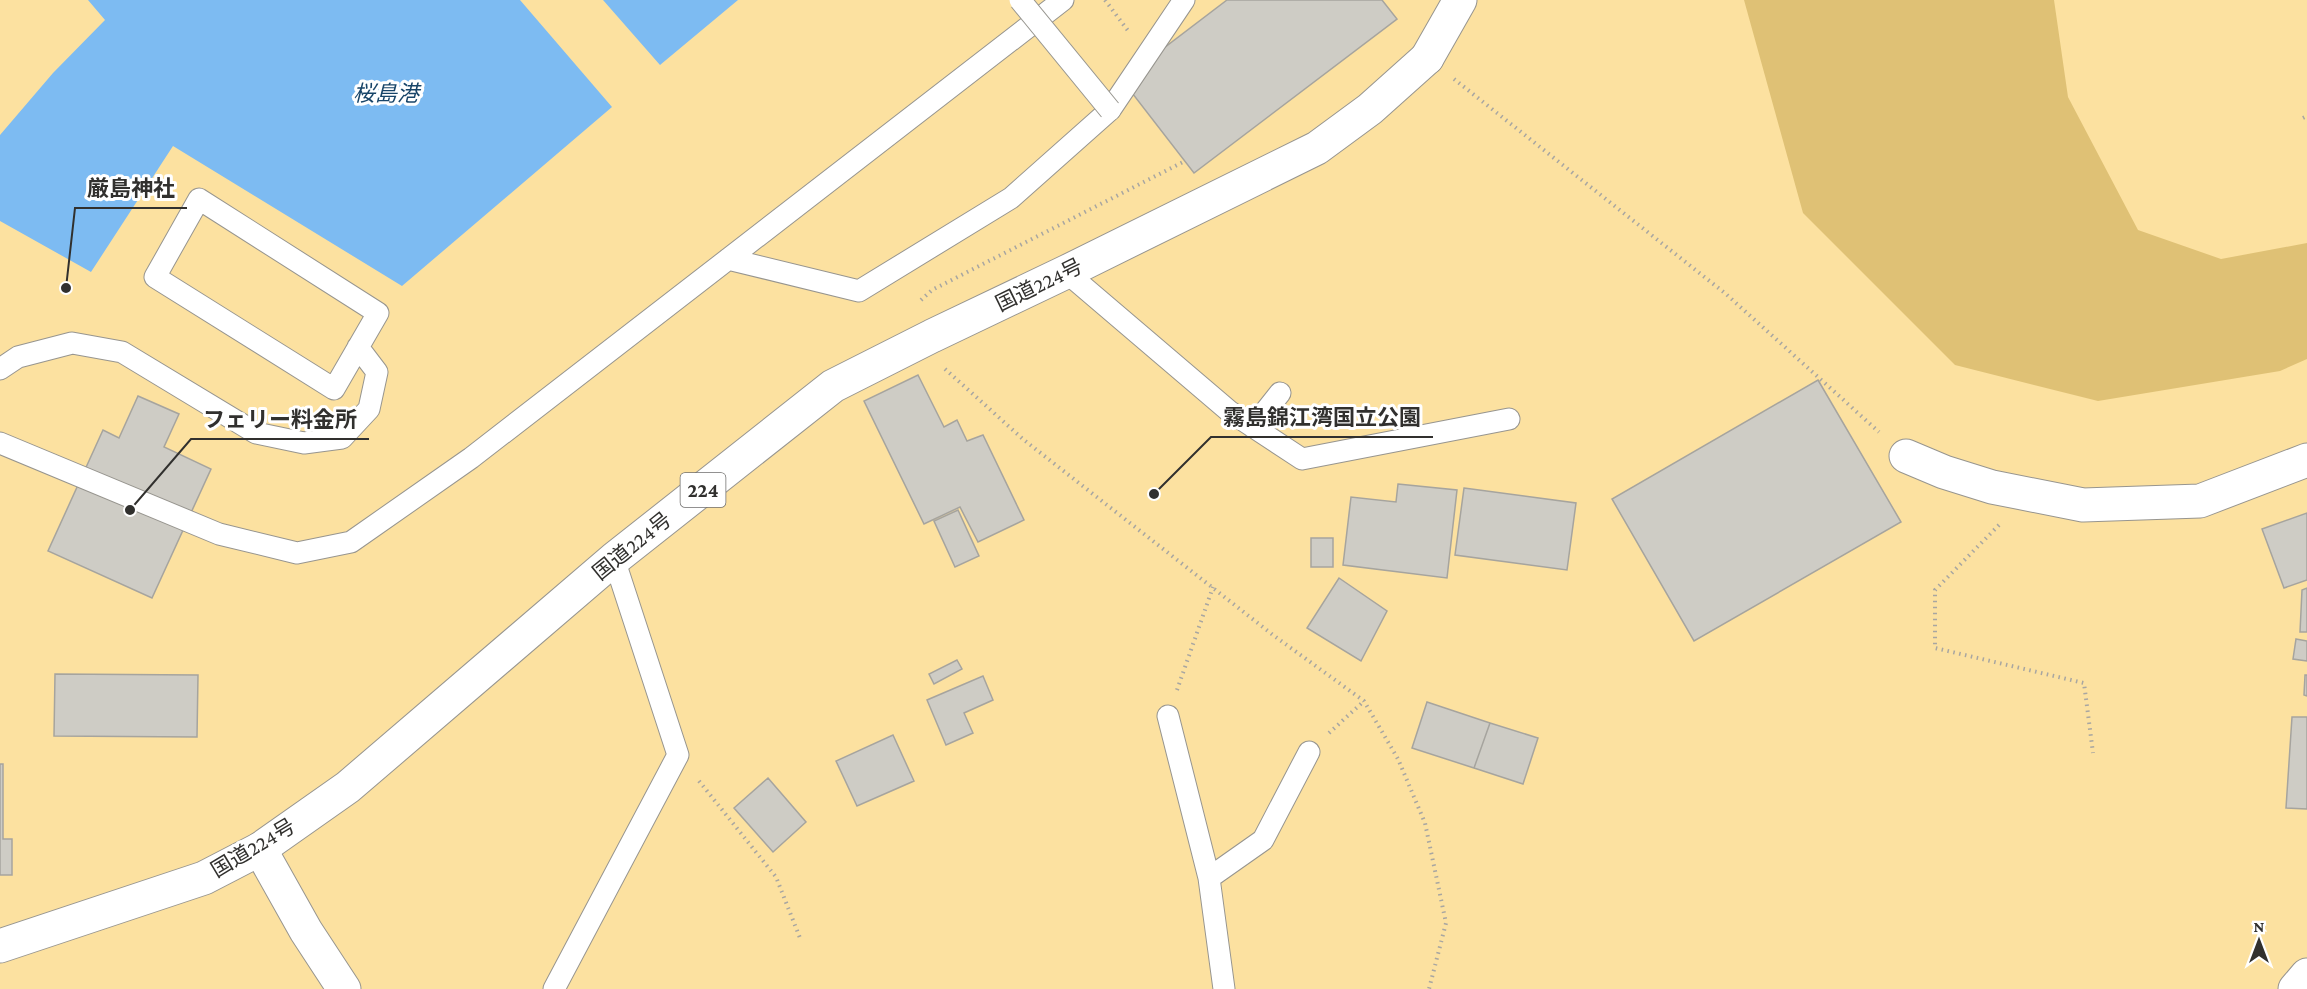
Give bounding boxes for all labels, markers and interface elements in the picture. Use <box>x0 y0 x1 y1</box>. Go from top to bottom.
water label: 桜島港 <box>353 81 422 106</box>
callout: 厳島神社 <box>75 168 187 208</box>
text: 厳島神社 <box>87 176 175 201</box>
street label: 国道224号 <box>992 254 1086 316</box>
callout: 霧島錦江湾国立公園 <box>1211 397 1433 437</box>
callout: フェリー料金所 <box>191 399 369 439</box>
text: 霧島錦江湾国立公園 <box>1223 405 1421 430</box>
text: フェリー料金所 <box>203 407 357 432</box>
road number: 224 <box>680 473 726 507</box>
street label: 国道224号 <box>588 507 676 585</box>
street label: 国道224号 <box>207 814 299 882</box>
north arrow <box>2229 911 2289 971</box>
text: N <box>2254 918 2265 935</box>

